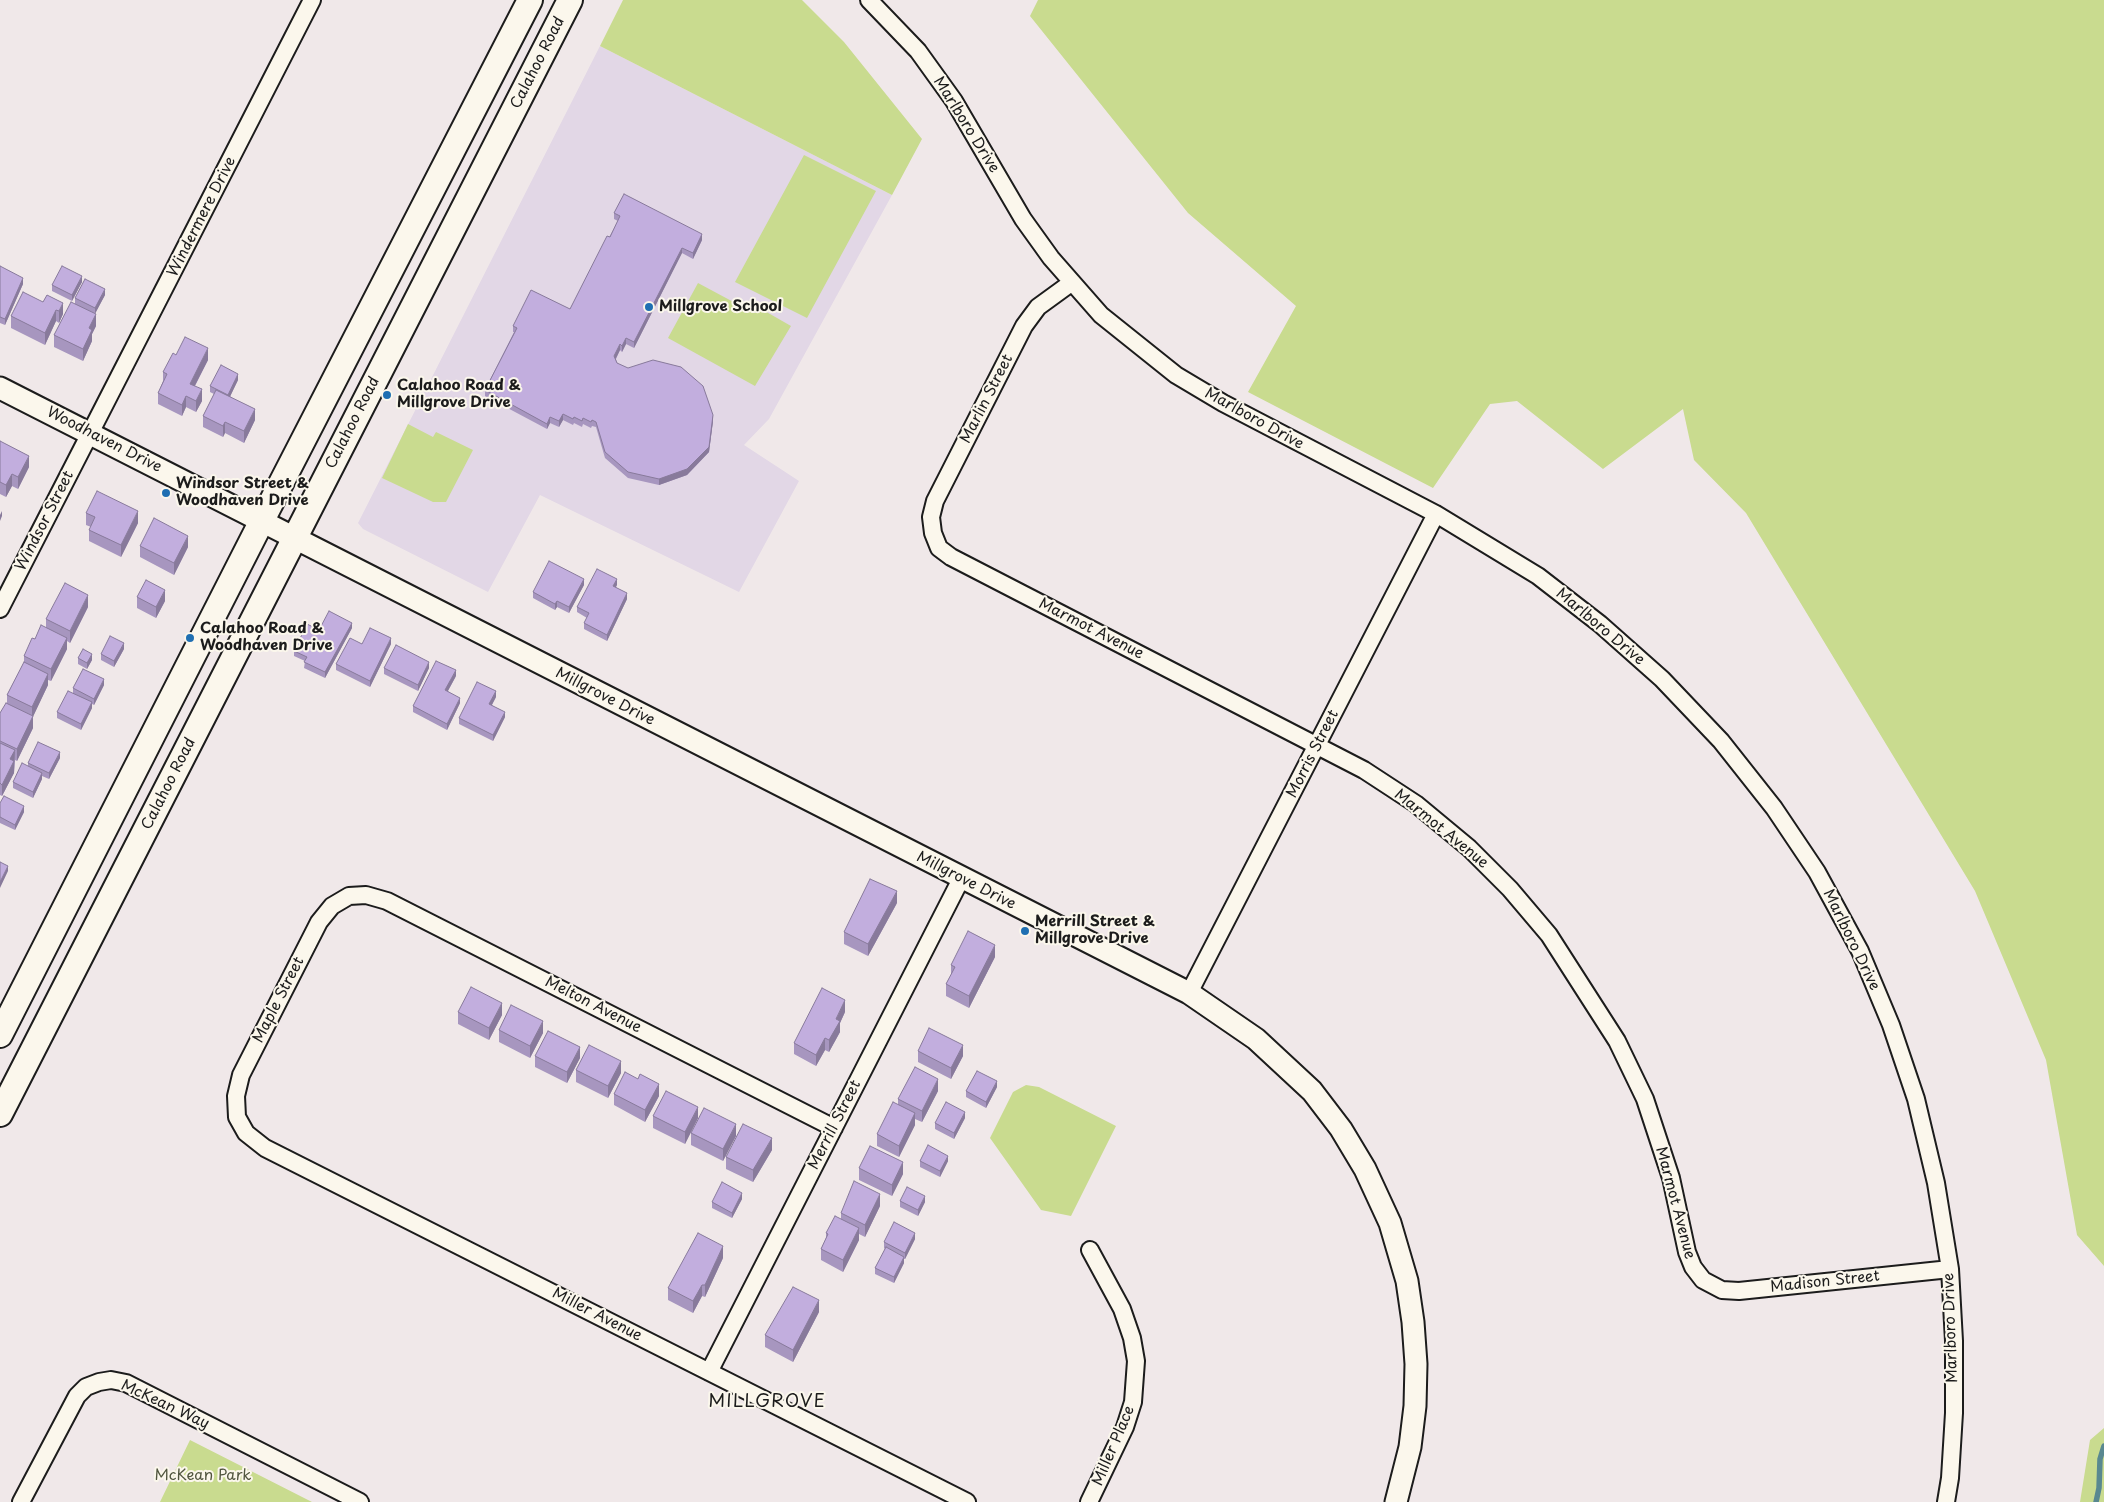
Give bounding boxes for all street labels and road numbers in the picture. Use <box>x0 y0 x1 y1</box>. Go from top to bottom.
street label: Calahoo Road <box>507 14 569 112</box>
street label: Marlboro Drive <box>929 74 1003 176</box>
street label: Windermere Drive <box>164 154 240 280</box>
street label: Marlin Street <box>957 352 1017 446</box>
street label: Calahoo Road <box>322 374 384 472</box>
street label: Marlboro Drive <box>1201 384 1307 454</box>
street label: Woodhaven Drive <box>43 403 165 477</box>
street label: Windsor Street <box>12 468 78 574</box>
street label: Marlboro Drive <box>1552 585 1648 669</box>
street label: Marmot Avenue <box>1035 595 1147 663</box>
street label: Millgrove Drive <box>552 664 658 730</box>
street label: Morris Street <box>1283 707 1343 801</box>
street label: Calahoo Road <box>138 735 200 833</box>
street label: Marmot Avenue <box>1390 786 1492 872</box>
street label: Millgrove Drive <box>913 848 1019 914</box>
street label: Marlboro Drive <box>1819 887 1883 993</box>
street label: Maple Street <box>250 954 308 1046</box>
street label: Melton Avenue <box>542 973 644 1037</box>
street label: Merrill Street <box>805 1077 865 1173</box>
street label: Marmot Avenue <box>1651 1145 1699 1261</box>
street label: Madison Street <box>1769 1267 1881 1297</box>
street label: Marlboro Drive <box>1940 1273 1962 1383</box>
street label: Miller Avenue <box>549 1285 645 1345</box>
street label: McKean Way <box>118 1377 212 1433</box>
street label: Miller Place <box>1089 1403 1139 1489</box>

